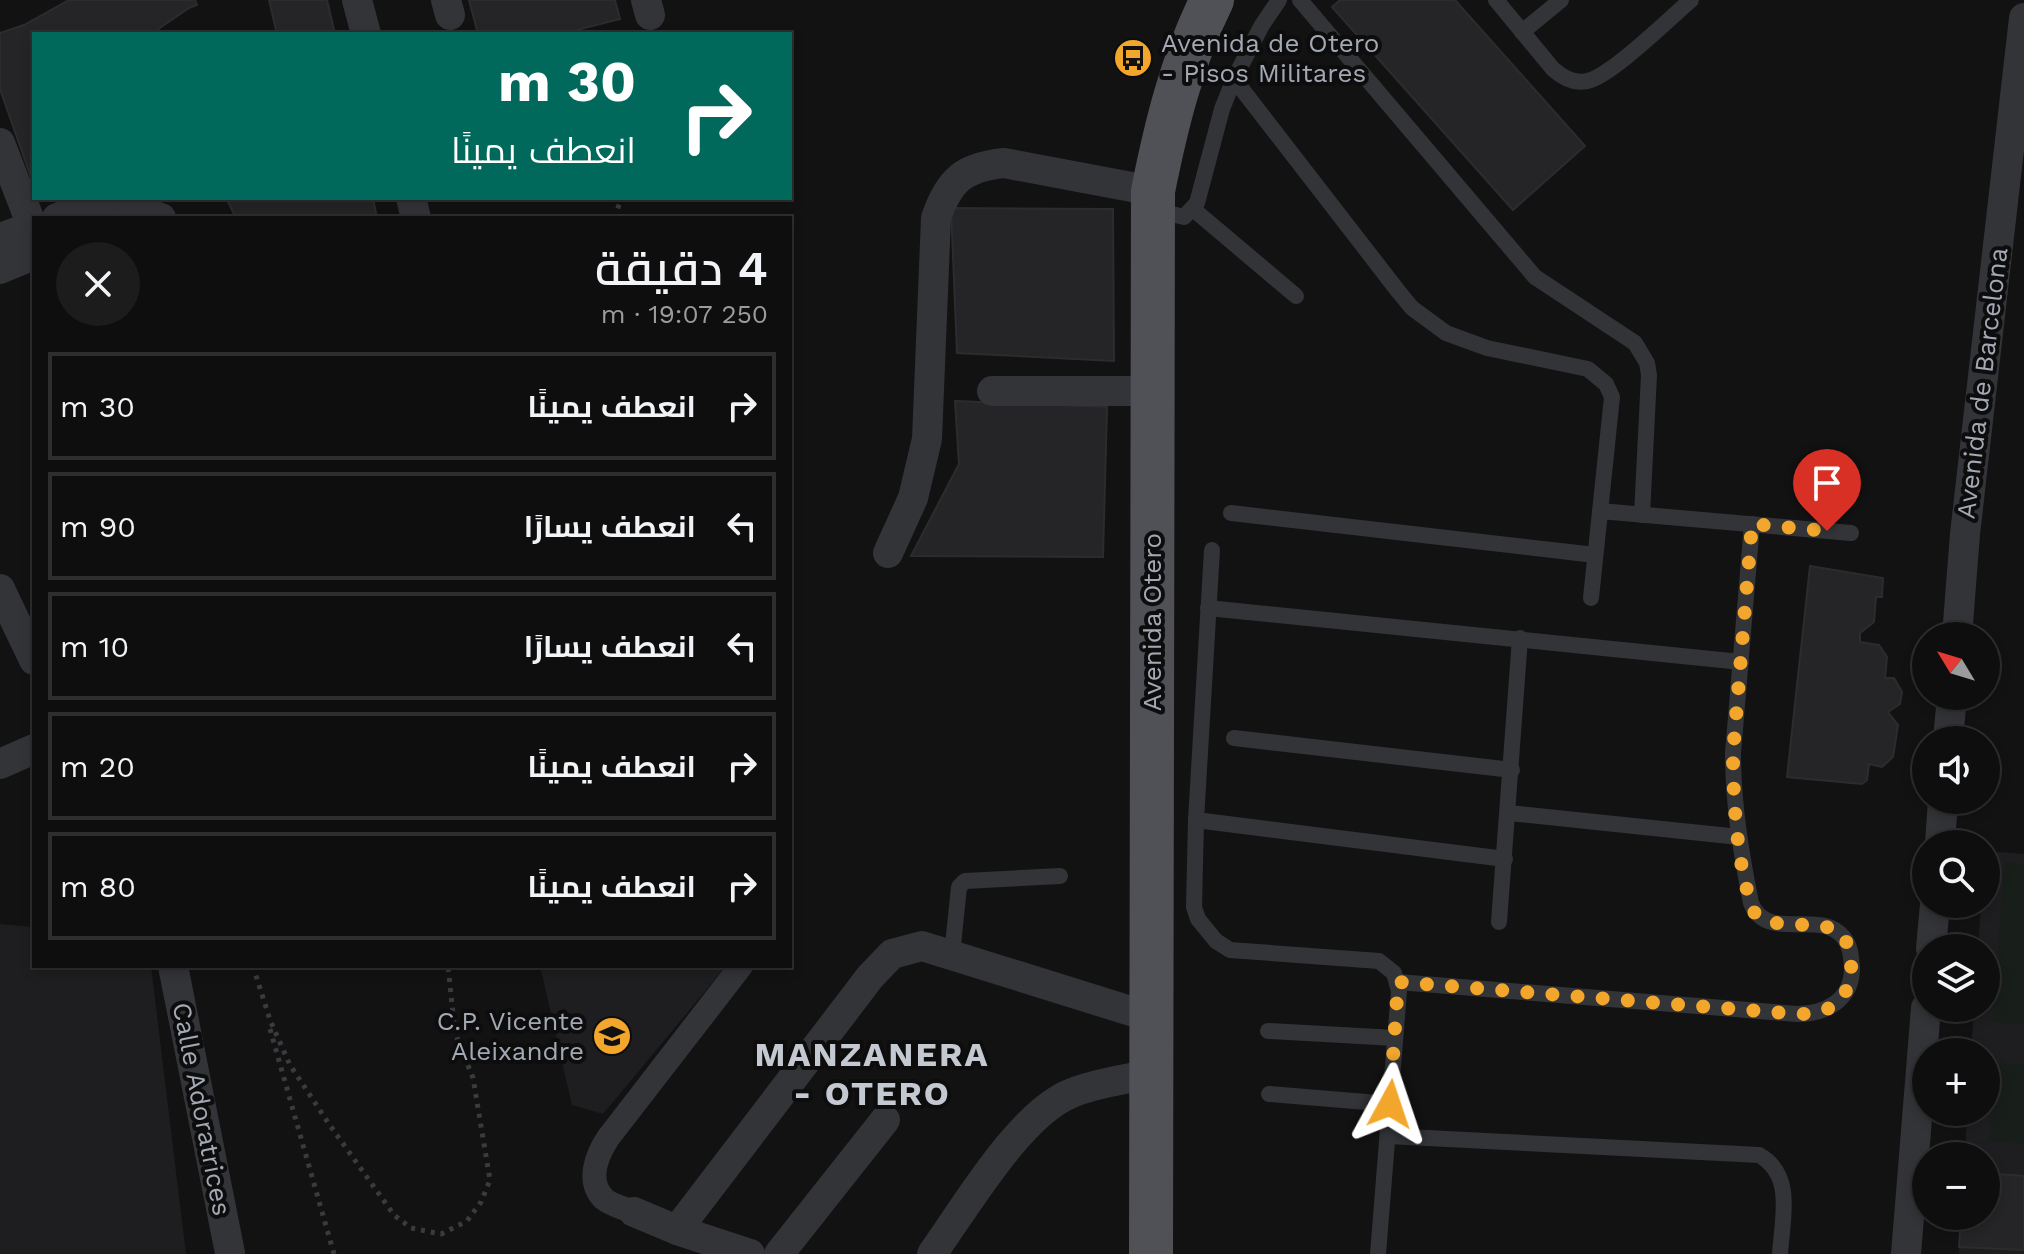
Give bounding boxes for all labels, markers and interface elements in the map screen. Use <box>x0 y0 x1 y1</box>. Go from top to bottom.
place label: Avenida de Otero - Pisos Militares <box>1161 28 1379 88</box>
bus stop icon: Avenida de Otero - Pisos Militares <box>1112 37 1154 79</box>
text: 30 m <box>498 49 636 115</box>
icon: right <box>664 64 768 168</box>
text: انعطف يمينًا <box>451 130 636 172</box>
text: 4 دقيقة <box>595 240 768 297</box>
button: close <box>56 242 140 326</box>
street label: Avenida de Barcelona <box>1950 245 2014 520</box>
text: 250 m · 19:07 <box>601 299 768 329</box>
icon: right <box>720 384 764 428</box>
text: 30 m <box>60 389 135 424</box>
text: انعطف يمينًا <box>527 389 696 424</box>
pin <box>1793 449 1861 531</box>
icon: arrive <box>1805 461 1849 505</box>
icon: left <box>720 504 764 548</box>
text: 90 m <box>60 509 136 544</box>
text: انعطف يسارًا <box>524 509 696 544</box>
street label: Avenida Otero <box>1137 533 1167 711</box>
north arrow <box>1912 622 2000 710</box>
map controls <box>1912 622 2000 1230</box>
icon: left <box>720 624 764 668</box>
text: 10 m <box>60 629 129 664</box>
text: انعطف يسارًا <box>524 629 696 664</box>
button: sound <box>1912 726 2000 814</box>
icon: right <box>720 744 764 788</box>
text: 20 m <box>60 749 135 784</box>
text: انعطف يمينًا <box>527 749 696 784</box>
button: search <box>1912 830 2000 918</box>
icon: right <box>720 864 764 908</box>
text: 80 m <box>60 869 136 904</box>
text: انعطف يمينًا <box>527 869 696 904</box>
button: layers <box>1912 934 2000 1022</box>
street label: Calle Adoratrices <box>167 1000 237 1218</box>
place label: C.P. Vicente Aleixandre <box>437 1006 584 1066</box>
school or university icon: C.P. Vicente Aleixandre <box>591 1015 633 1057</box>
district label: MANZANERA - OTERO <box>755 1034 989 1113</box>
button: + <box>1912 1038 2000 1126</box>
position arrow <box>1348 1062 1432 1146</box>
button: − <box>1912 1142 2000 1230</box>

